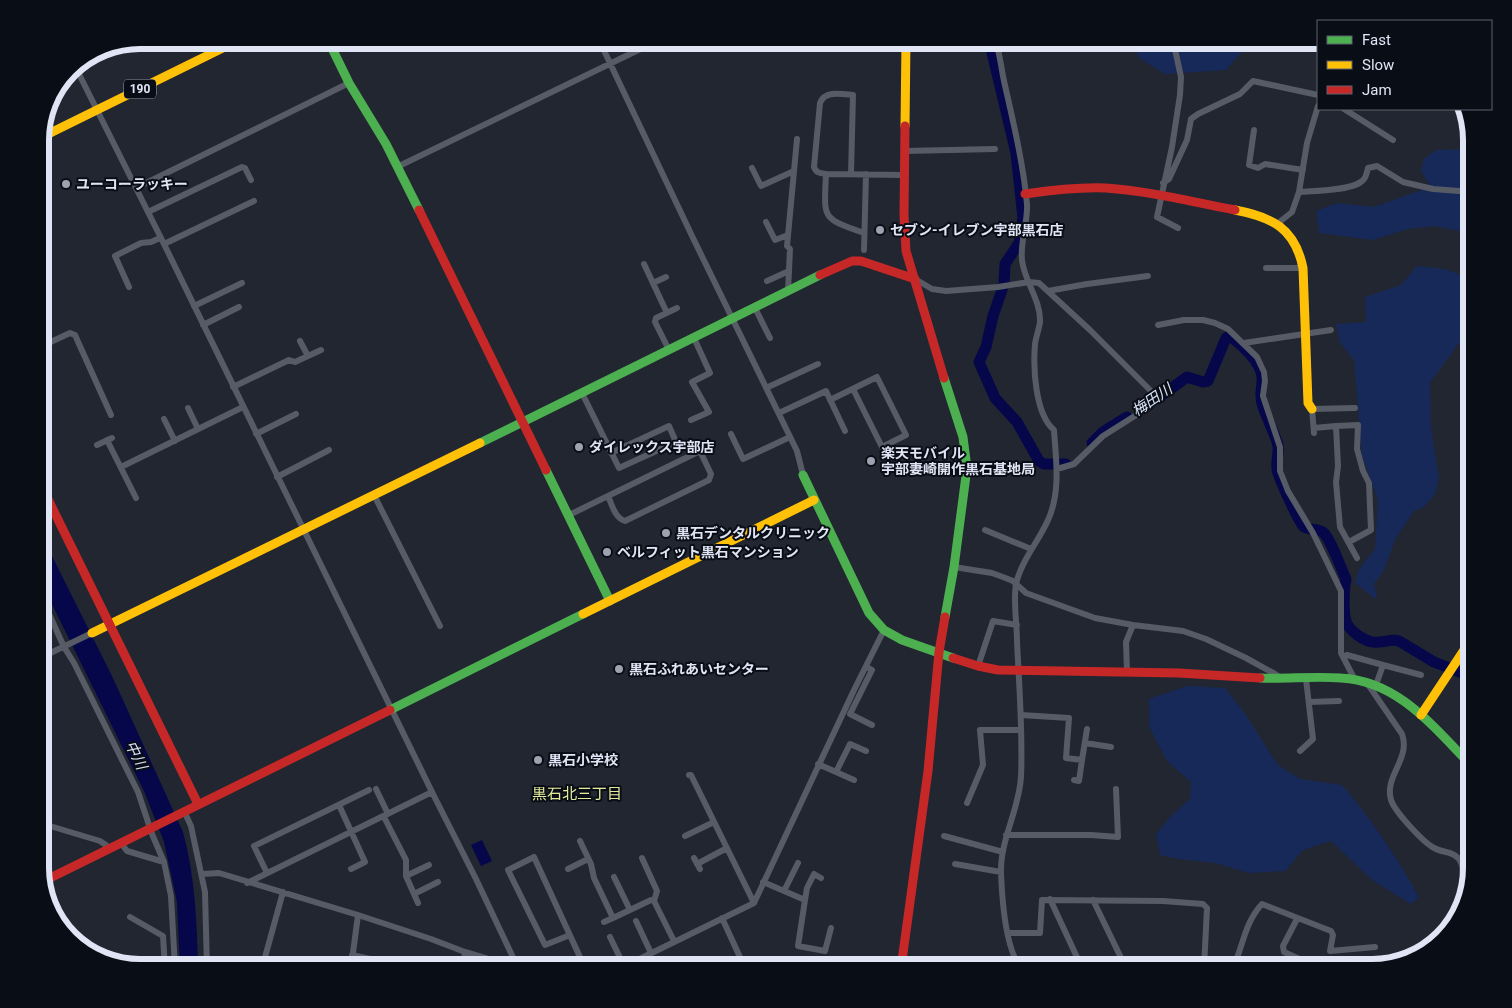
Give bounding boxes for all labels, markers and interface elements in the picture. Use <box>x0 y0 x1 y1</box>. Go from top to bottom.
legend <box>1317 20 1492 110</box>
text: Fast <box>1362 31 1391 49</box>
text: Slow <box>1362 56 1394 74</box>
road number: 190 <box>124 80 156 98</box>
text: Jam <box>1362 81 1392 99</box>
place label: ユーコーラッキー <box>76 176 188 192</box>
marker: ユーコーラッキー <box>60 178 72 190</box>
place label: セブン-イレブン宇部黒石店 <box>890 222 1064 238</box>
marker: セブン-イレブン宇部黒石店 <box>874 224 886 236</box>
water label: 梅田川 <box>1128 379 1177 420</box>
place label: ダイレックス宇部店 <box>589 439 715 455</box>
marker: ダイレックス宇部店 <box>573 441 585 453</box>
place label: 楽天モバイル 宇部妻崎開作黒石基地局 <box>881 445 1035 477</box>
marker: 楽天モバイル 宇部妻崎開作黒石基地局 <box>865 455 877 467</box>
place label: 黒石デンタルクリニック <box>676 525 830 541</box>
marker: 黒石デンタルクリニック <box>660 527 672 539</box>
place label: ベルフィット黒石マンション <box>617 544 799 560</box>
marker: ベルフィット黒石マンション <box>601 546 613 558</box>
place label: 黒石ふれあいセンター <box>629 661 769 677</box>
marker: 黒石ふれあいセンター <box>613 663 625 675</box>
water label: 中川 <box>121 738 152 774</box>
place label: 黒石小学校 <box>548 752 618 768</box>
marker: 黒石小学校 <box>532 754 544 766</box>
district label: 黒石北三丁目 <box>532 785 622 803</box>

